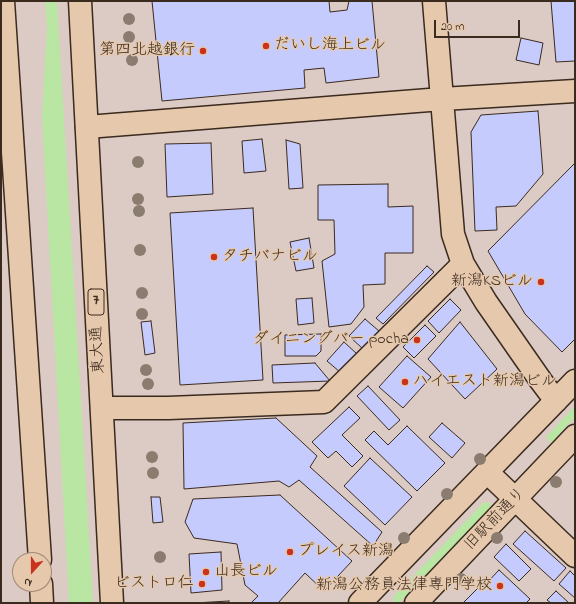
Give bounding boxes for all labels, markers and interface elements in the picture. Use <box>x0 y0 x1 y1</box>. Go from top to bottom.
scale bar <box>436 12 522 38</box>
text: 20 m <box>441 18 464 36</box>
place label: だいし海上ビル <box>274 36 386 56</box>
place label: 第四北越銀行 <box>99 41 195 61</box>
marker: だいし海上ビル <box>261 41 271 51</box>
marker: 第四北越銀行 <box>198 46 208 56</box>
place label: タチバナビル <box>222 247 318 267</box>
marker: タチバナビル <box>209 252 219 262</box>
place label: 新潟KSビル <box>451 272 533 292</box>
marker: 新潟KSビル <box>536 277 546 287</box>
road number: 7 <box>88 289 104 315</box>
street label: 東大通 <box>88 326 110 374</box>
place label: ダイニングバー pocha <box>253 330 409 350</box>
marker: ダイニングバー pocha <box>412 335 422 345</box>
place label: ハイエスト新潟ビル <box>413 372 557 392</box>
marker: ハイエスト新潟ビル <box>400 377 410 387</box>
street label: 旧駅前通り <box>461 485 531 555</box>
place label: プレイス新潟 <box>298 542 394 562</box>
marker: プレイス新潟 <box>285 547 295 557</box>
north arrow <box>12 552 52 592</box>
place label: 山長ビル <box>214 562 278 582</box>
marker: 山長ビル <box>201 567 211 577</box>
text: N <box>22 573 34 591</box>
place label: ビストロ仁 <box>114 574 194 594</box>
place label: 新潟公務員法律専門学校 <box>316 576 492 596</box>
marker: ビストロ仁 <box>197 579 207 589</box>
marker: 新潟公務員法律専門学校 <box>495 581 505 591</box>

